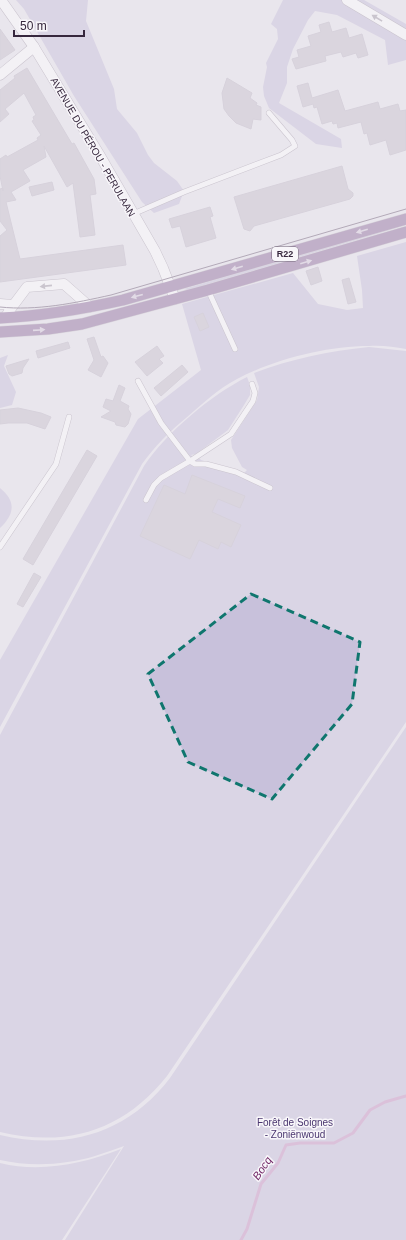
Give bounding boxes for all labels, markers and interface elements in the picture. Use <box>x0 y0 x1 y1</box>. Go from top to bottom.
scale bar <box>14 12 84 38</box>
one-way arrow <box>371 14 383 21</box>
text: 50 m <box>20 19 47 33</box>
street label: AVENUE DU PÉROU - PERULAAN <box>49 75 138 218</box>
one-way arrow <box>356 228 368 234</box>
road number: R22 <box>272 247 298 261</box>
one-way arrow <box>301 259 313 265</box>
one-way arrow <box>231 265 243 271</box>
one-way arrow <box>40 282 52 289</box>
one-way arrow <box>130 294 143 300</box>
one-way arrow <box>33 326 45 333</box>
park label: Forêt de Soignes - Zoniënwoud <box>257 1117 333 1140</box>
water label: Bocq <box>250 1154 274 1182</box>

